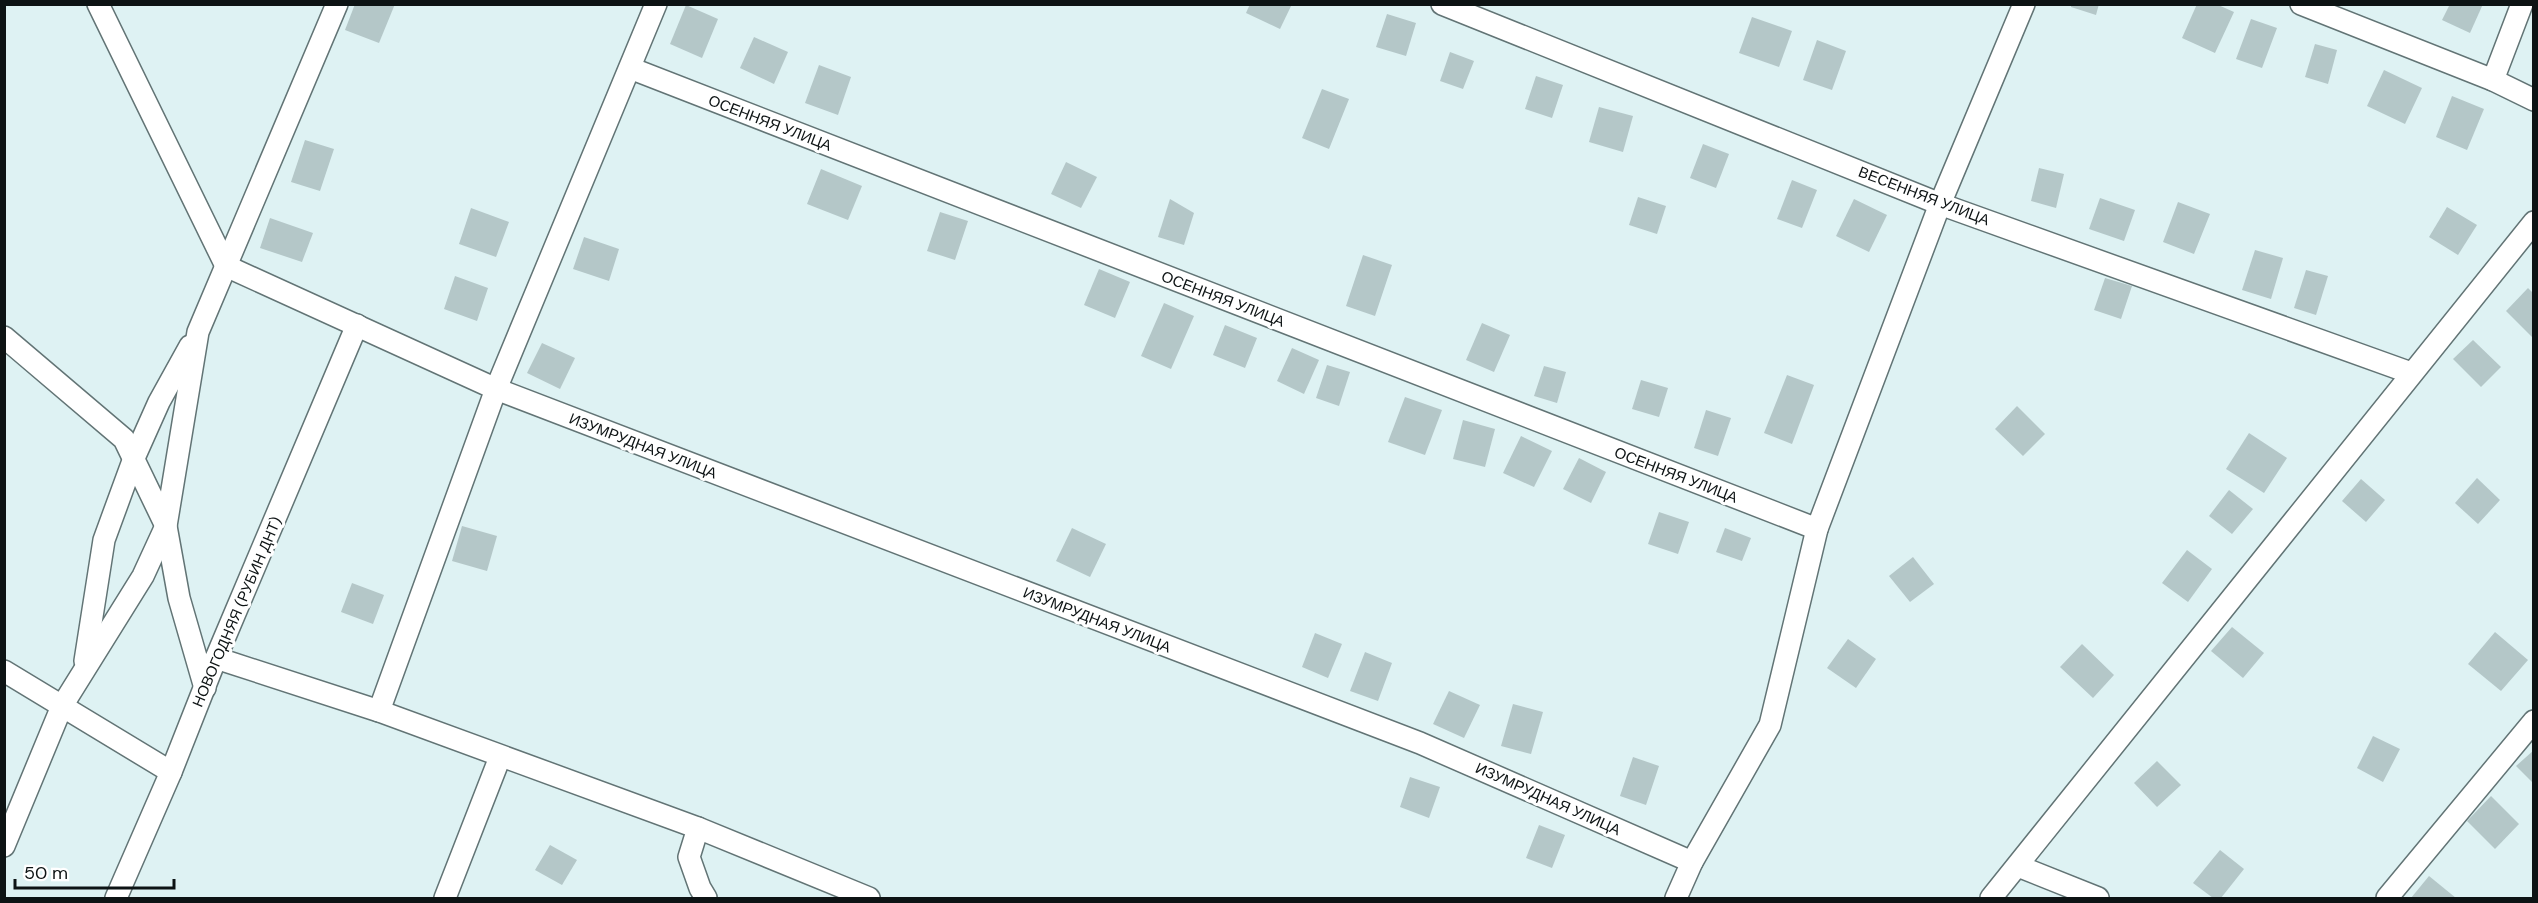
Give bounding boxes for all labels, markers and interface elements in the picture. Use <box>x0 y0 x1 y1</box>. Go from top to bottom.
street label: ОСЕННЯЯ УЛИЦА <box>705 90 835 156</box>
street label: ВЕСЕННЯЯ УЛИЦА <box>1856 162 1992 230</box>
street label: ОСЕННЯЯ УЛИЦА <box>1158 266 1288 332</box>
street label: ИЗУМРУДНАЯ УЛИЦА <box>566 409 720 483</box>
street label: ОСЕННЯЯ УЛИЦА <box>1611 442 1741 508</box>
street label: НОВОГОДНЯЯ (РУБИН ДНТ) <box>188 514 286 710</box>
street label: ИЗУМРУДНАЯ УЛИЦА <box>1020 583 1174 657</box>
street label: ИЗУМРУДНАЯ УЛИЦА <box>1472 758 1624 840</box>
scale bar <box>15 852 174 890</box>
text: 50 m <box>24 861 68 885</box>

